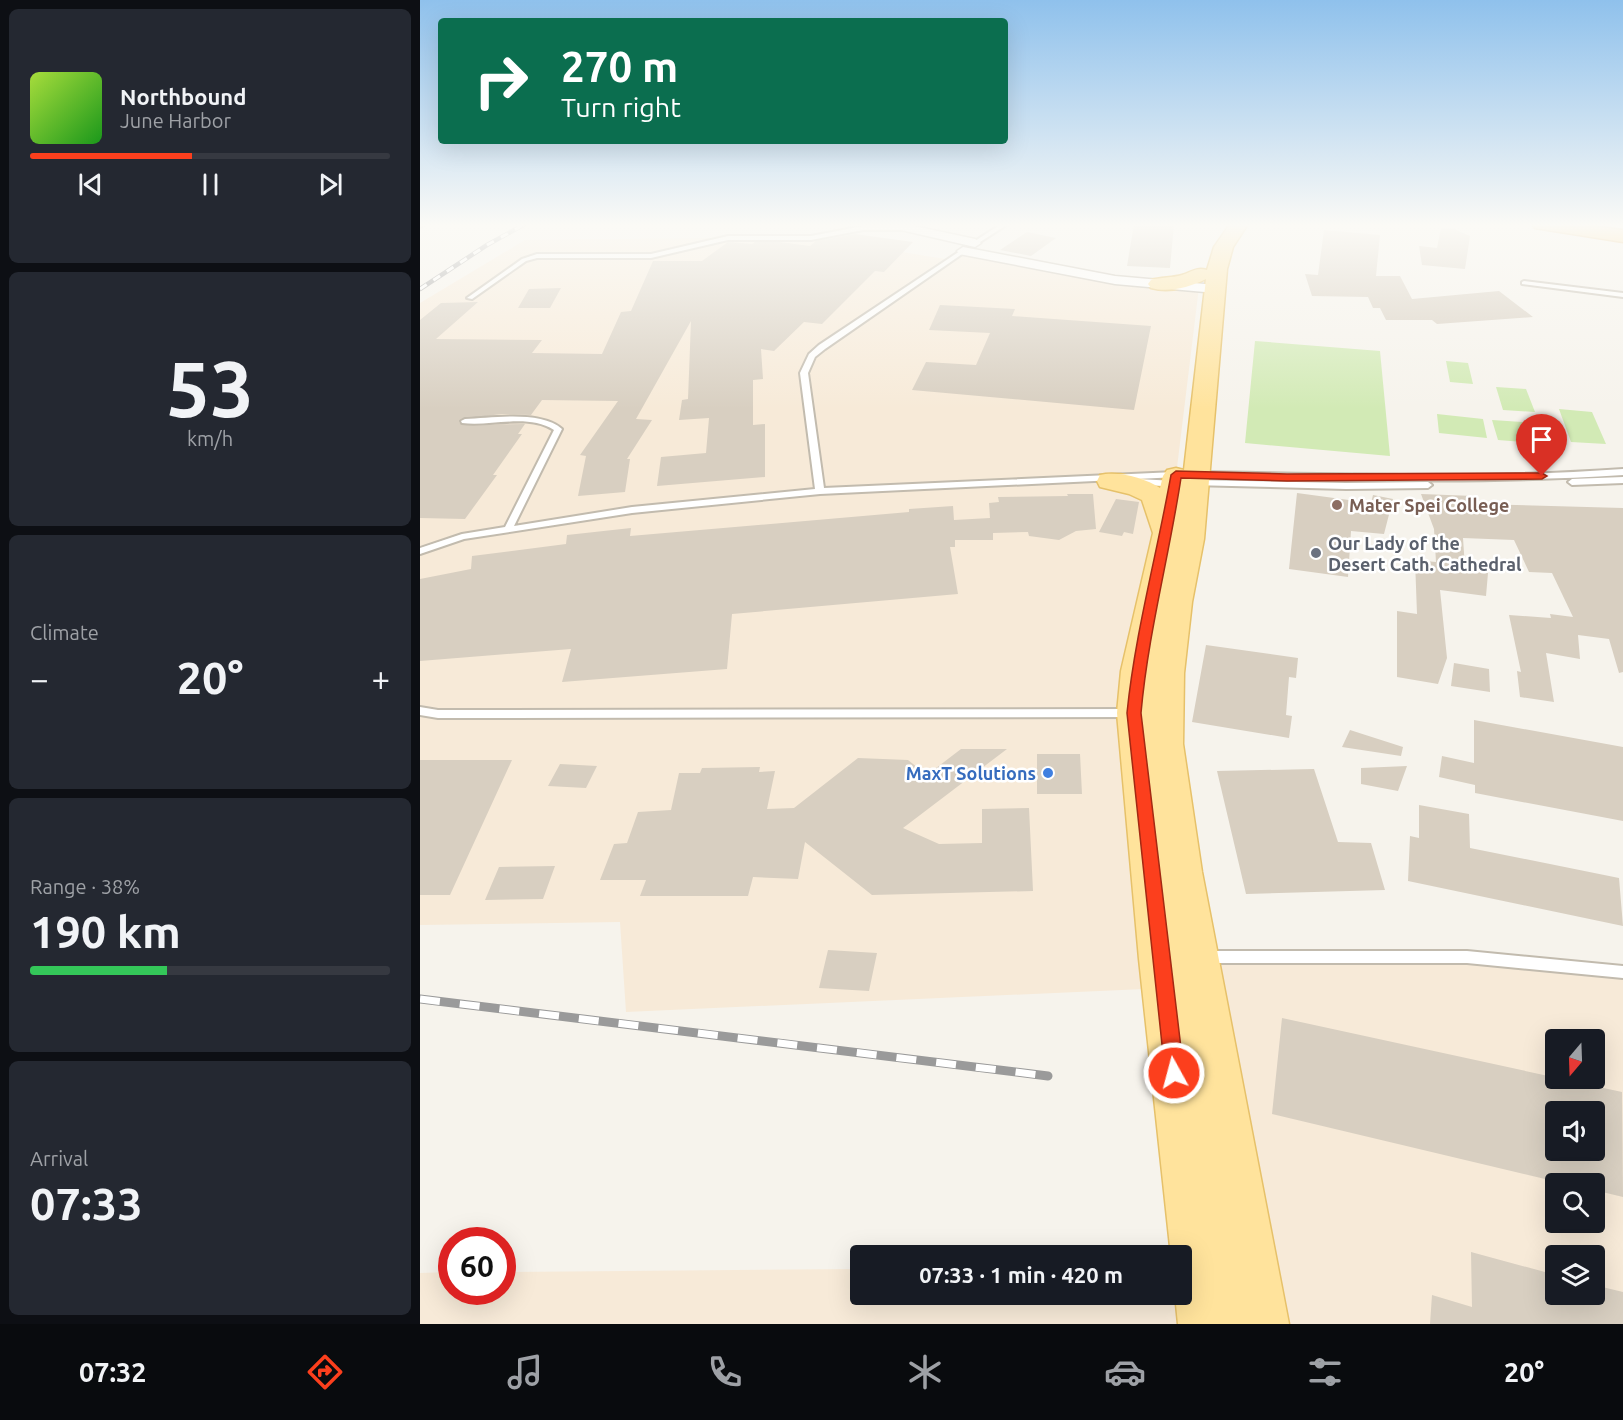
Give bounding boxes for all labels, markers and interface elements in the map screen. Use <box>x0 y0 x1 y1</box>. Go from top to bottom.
icon: right <box>462 42 540 120</box>
text: 270 m <box>561 43 678 90</box>
text: Northbound <box>120 84 246 109</box>
text: Turn right <box>561 92 681 122</box>
text: June Harbor <box>120 109 231 132</box>
icon: previous <box>74 168 107 201</box>
icon: pause <box>194 168 227 201</box>
icon: next <box>314 168 347 201</box>
text: 53 <box>166 344 254 432</box>
pin <box>1516 414 1567 476</box>
icon: arrive <box>1525 423 1558 456</box>
text: km/h <box>187 427 233 450</box>
place label: Mater Spei College <box>1349 495 1509 515</box>
marker: Mater Spei College <box>1330 498 1344 512</box>
place label: Our Lady of the Desert Cath. Cathedral <box>1328 533 1522 574</box>
marker: Our Lady of the Desert Cath. Cathedral <box>1309 546 1323 560</box>
text: Climate <box>30 621 99 644</box>
text: 20° <box>177 652 243 703</box>
text: − <box>30 660 49 697</box>
text: + <box>371 660 390 697</box>
place label: MaxT Solutions <box>906 763 1036 783</box>
marker: MaxT Solutions <box>1041 766 1055 780</box>
text: Range · 38% <box>30 875 140 898</box>
text: 190 km <box>30 906 181 957</box>
north arrow <box>1545 1029 1605 1089</box>
map controls <box>1545 1029 1605 1305</box>
position arrow <box>1142 1041 1206 1105</box>
button: sound <box>1545 1101 1605 1161</box>
text: Arrival <box>30 1147 88 1170</box>
button: search <box>1545 1173 1605 1233</box>
text: 07:33 <box>30 1178 143 1229</box>
speed limit sign: 60 <box>438 1227 516 1305</box>
button: layers <box>1545 1245 1605 1305</box>
text: 07:33 · 1 min · 420 m <box>919 1262 1123 1287</box>
icon: directions <box>304 1351 346 1393</box>
icon: music <box>504 1351 546 1393</box>
icon: phone <box>704 1351 746 1393</box>
icon: climate <box>904 1351 946 1393</box>
icon: car <box>1104 1351 1146 1393</box>
icon: filters <box>1304 1351 1346 1393</box>
text: 07:32 <box>79 1357 147 1387</box>
text: 20° <box>1504 1357 1544 1387</box>

